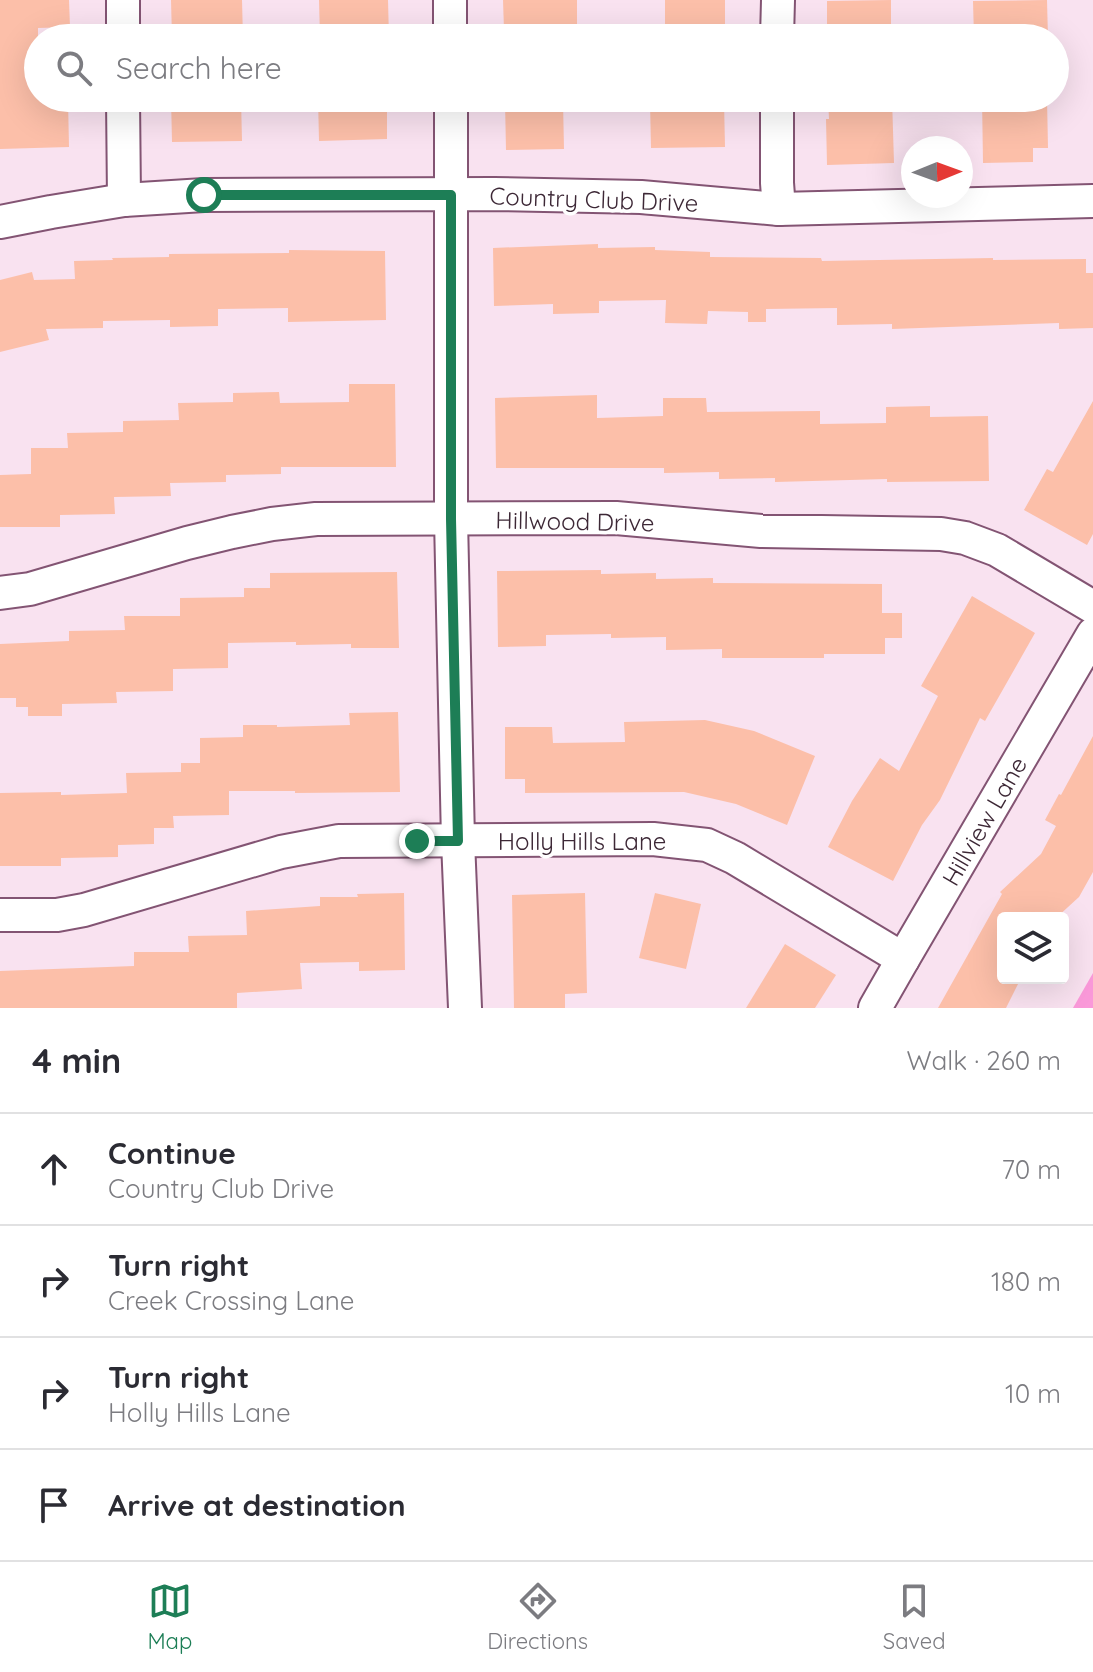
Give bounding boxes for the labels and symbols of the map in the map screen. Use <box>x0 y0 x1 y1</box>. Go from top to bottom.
north arrow <box>901 136 973 208</box>
route start <box>186 177 222 213</box>
street label: Country Club Drive <box>489 180 699 218</box>
street label: Hillwood Drive <box>495 505 655 537</box>
street label: Hillview Lane <box>935 751 1033 891</box>
route end <box>399 823 435 859</box>
street label: Holly Hills Lane <box>498 826 666 856</box>

